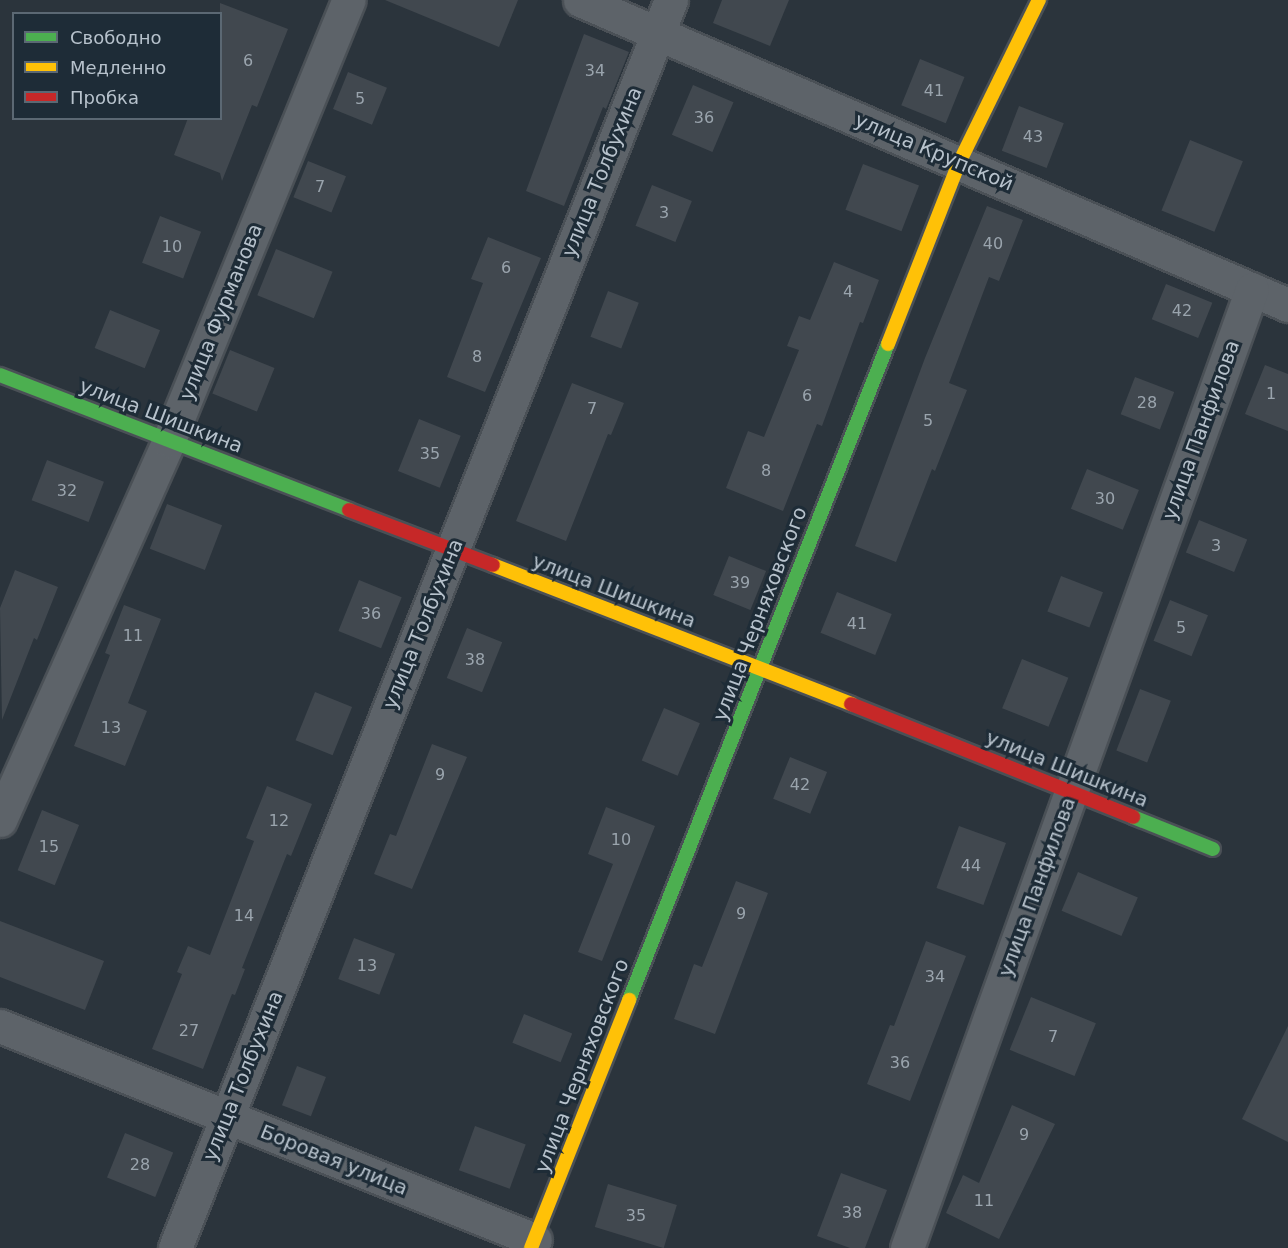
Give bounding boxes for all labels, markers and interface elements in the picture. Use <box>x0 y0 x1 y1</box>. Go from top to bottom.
legend <box>12 12 222 120</box>
text: Свободно <box>70 27 162 48</box>
house number: 6 <box>243 51 253 71</box>
text: Медленно <box>70 57 166 78</box>
house number: 34 <box>585 61 605 81</box>
house number: 41 <box>924 81 944 101</box>
street label: улица Толбухина <box>557 83 647 261</box>
text: Пробка <box>70 87 139 108</box>
house number: 5 <box>355 89 365 109</box>
house number: 36 <box>694 108 714 128</box>
street label: улица Крупской <box>851 108 1017 196</box>
house number: 43 <box>1023 127 1043 147</box>
house number: 7 <box>315 177 325 197</box>
house number: 3 <box>659 203 669 223</box>
street label: улица Фурманова <box>175 220 267 404</box>
house number: 40 <box>983 234 1003 254</box>
house number: 10 <box>162 237 182 257</box>
house number: 6 <box>501 258 511 278</box>
house number: 4 <box>843 282 853 302</box>
house number: 42 <box>1172 301 1192 321</box>
street label: улица Панфилова <box>1157 337 1245 523</box>
house number: 8 <box>472 347 482 367</box>
street label: улица Шишкина <box>76 374 246 458</box>
house number: 1 <box>1266 384 1276 404</box>
house number: 6 <box>802 386 812 406</box>
house number: 28 <box>1137 393 1157 413</box>
house number: 7 <box>587 399 597 419</box>
house number: 5 <box>923 411 933 431</box>
house number: 35 <box>420 444 440 464</box>
house number: 8 <box>761 461 771 481</box>
house number: 32 <box>57 481 77 501</box>
house number: 30 <box>1095 489 1115 509</box>
street label: улица Черняховского <box>708 503 812 725</box>
street label: улица Толбухина <box>378 535 468 713</box>
house number: 3 <box>1211 536 1221 556</box>
street label: улица Шишкина <box>529 549 699 633</box>
house number: 39 <box>730 573 750 593</box>
house number: 36 <box>361 604 381 624</box>
house number: 41 <box>847 614 867 634</box>
house number: 5 <box>1176 618 1186 638</box>
house number: 11 <box>123 626 143 646</box>
house number: 38 <box>465 650 485 670</box>
house number: 13 <box>101 718 121 738</box>
street label: улица Шишкина <box>982 725 1152 813</box>
house number: 9 <box>435 765 445 785</box>
house number: 42 <box>790 775 810 795</box>
street label: улица Панфилова <box>993 794 1081 980</box>
house number: 12 <box>269 811 289 831</box>
house number: 10 <box>611 830 631 850</box>
house number: 15 <box>39 837 59 857</box>
house number: 44 <box>961 856 981 876</box>
house number: 9 <box>736 904 746 924</box>
house number: 14 <box>234 906 254 926</box>
street label: улица Черняховского <box>530 955 634 1177</box>
house number: 13 <box>357 956 377 976</box>
house number: 34 <box>925 967 945 987</box>
street label: улица Толбухина <box>198 987 288 1165</box>
house number: 27 <box>179 1021 199 1041</box>
house number: 7 <box>1048 1027 1058 1047</box>
house number: 36 <box>890 1053 910 1073</box>
street label: Боровая улица <box>257 1120 411 1200</box>
house number: 9 <box>1019 1125 1029 1145</box>
house number: 28 <box>130 1155 150 1175</box>
house number: 11 <box>974 1191 994 1211</box>
house number: 38 <box>842 1203 862 1223</box>
house number: 35 <box>626 1206 646 1226</box>

